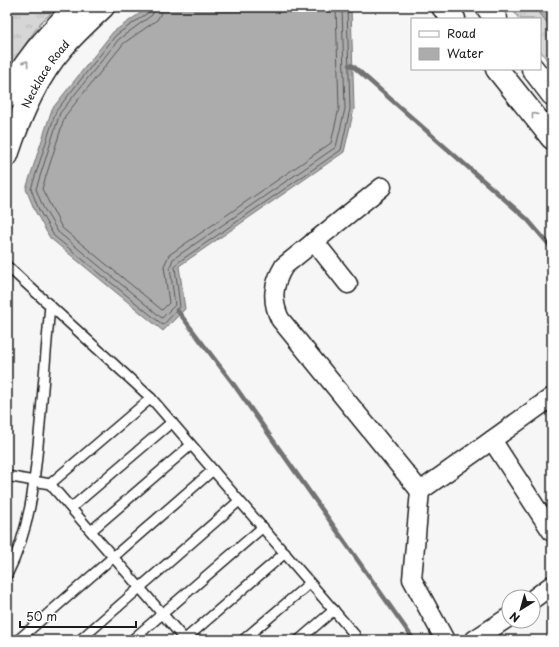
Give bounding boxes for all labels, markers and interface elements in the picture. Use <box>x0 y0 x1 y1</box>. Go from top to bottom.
legend <box>411 18 541 70</box>
text: Road <box>447 24 476 42</box>
street label: Necklace Road <box>17 36 73 111</box>
text: Water <box>447 44 484 62</box>
one-way arrow <box>21 60 29 67</box>
one-way arrow <box>532 113 539 120</box>
north arrow <box>501 589 541 629</box>
scale bar <box>20 603 136 629</box>
text: 50 m <box>26 607 57 625</box>
text: N <box>506 608 523 627</box>

